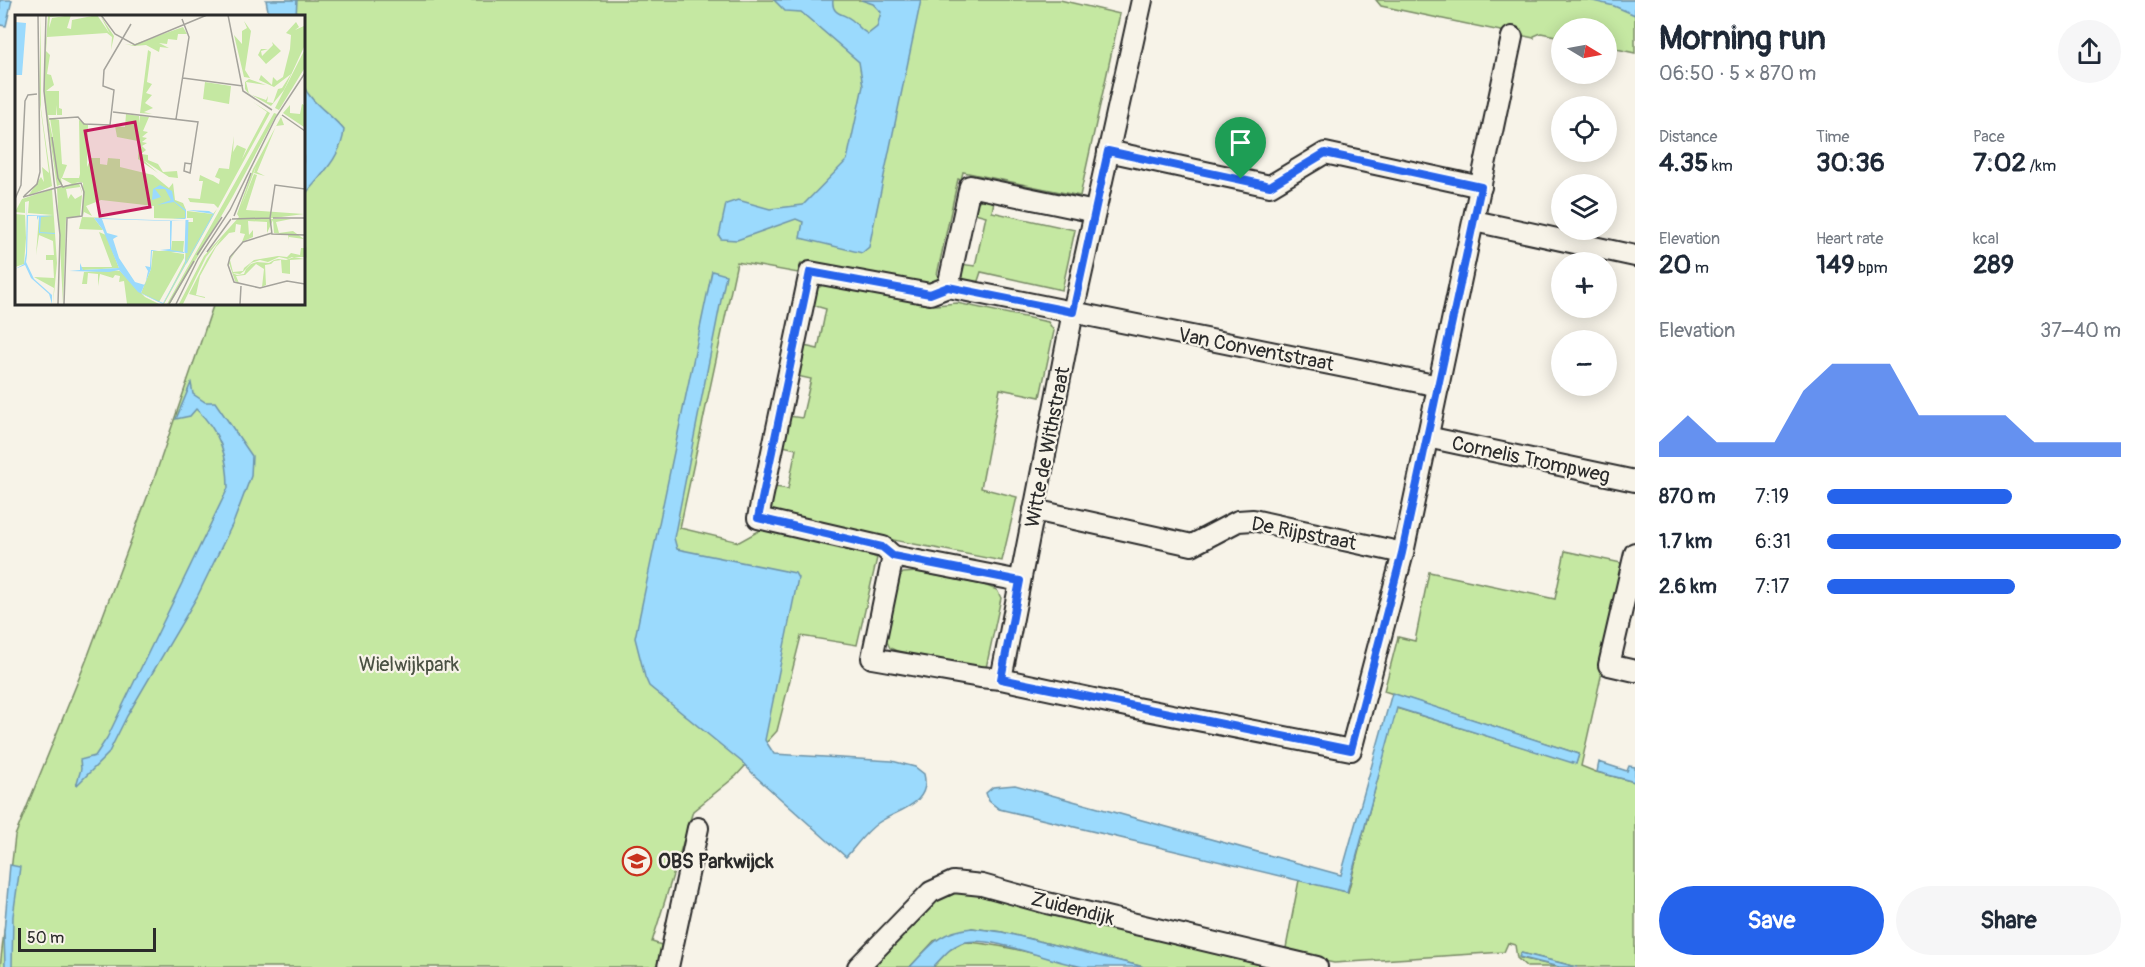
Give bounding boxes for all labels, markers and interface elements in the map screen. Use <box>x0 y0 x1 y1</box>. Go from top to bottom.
inset map <box>15 15 304 304</box>
north arrow <box>1551 18 1617 84</box>
map controls <box>1551 18 1617 396</box>
text: Morning run <box>1659 18 1826 59</box>
button: share <box>2058 20 2121 83</box>
text: 06:50 · 5 × 870 m <box>1659 61 1816 86</box>
button: locate <box>1551 96 1617 162</box>
pin <box>1215 117 1266 179</box>
icon: arrive <box>1224 126 1257 159</box>
text: Distance <box>1659 127 1718 147</box>
text: Time <box>1816 127 1849 147</box>
text: Pace <box>1973 127 2005 147</box>
text: 4.35 <box>1659 147 1708 179</box>
text: 30:36 <box>1816 147 1885 179</box>
text: 7:02 <box>1973 147 2026 179</box>
text: km <box>1708 156 1733 176</box>
text: /km <box>2026 156 2056 176</box>
button: layers <box>1551 174 1617 240</box>
text: Elevation <box>1659 229 1720 249</box>
text: Heart rate <box>1816 229 1883 249</box>
text: kcal <box>1973 229 1999 249</box>
text: 20 <box>1659 249 1691 281</box>
text: 149 <box>1816 249 1855 281</box>
text: 289 <box>1973 249 2014 281</box>
button: + <box>1551 252 1617 318</box>
text: m <box>1691 258 1709 278</box>
text: bpm <box>1855 258 1888 278</box>
text: Elevation <box>1659 318 1735 343</box>
text: 37–40 m <box>2040 318 2121 343</box>
street label: Van Conventstraat <box>1176 322 1337 377</box>
button: − <box>1551 330 1617 396</box>
street label: Witte de Withstraat <box>1020 364 1076 530</box>
street label: Cornelis Trompweg <box>1450 431 1612 488</box>
text: 870 m <box>1659 484 1715 509</box>
text: 7:19 <box>1755 484 1789 509</box>
street label: De Rijpstraat <box>1249 511 1359 556</box>
text: 1.7 km <box>1659 529 1712 554</box>
text: 6:31 <box>1755 529 1791 554</box>
text: 2.6 km <box>1659 574 1717 599</box>
text: 7:17 <box>1755 574 1789 599</box>
park label: Wielwijkpark <box>359 652 460 677</box>
school or university icon: OBS Parkwijck <box>621 845 653 877</box>
place label: OBS Parkwijck <box>658 849 774 874</box>
street label: Zuidendijk <box>1029 886 1118 931</box>
button: Save <box>1659 886 1884 955</box>
button: Share <box>1896 886 2121 955</box>
scale bar <box>18 925 156 952</box>
text: 50 m <box>27 928 64 948</box>

